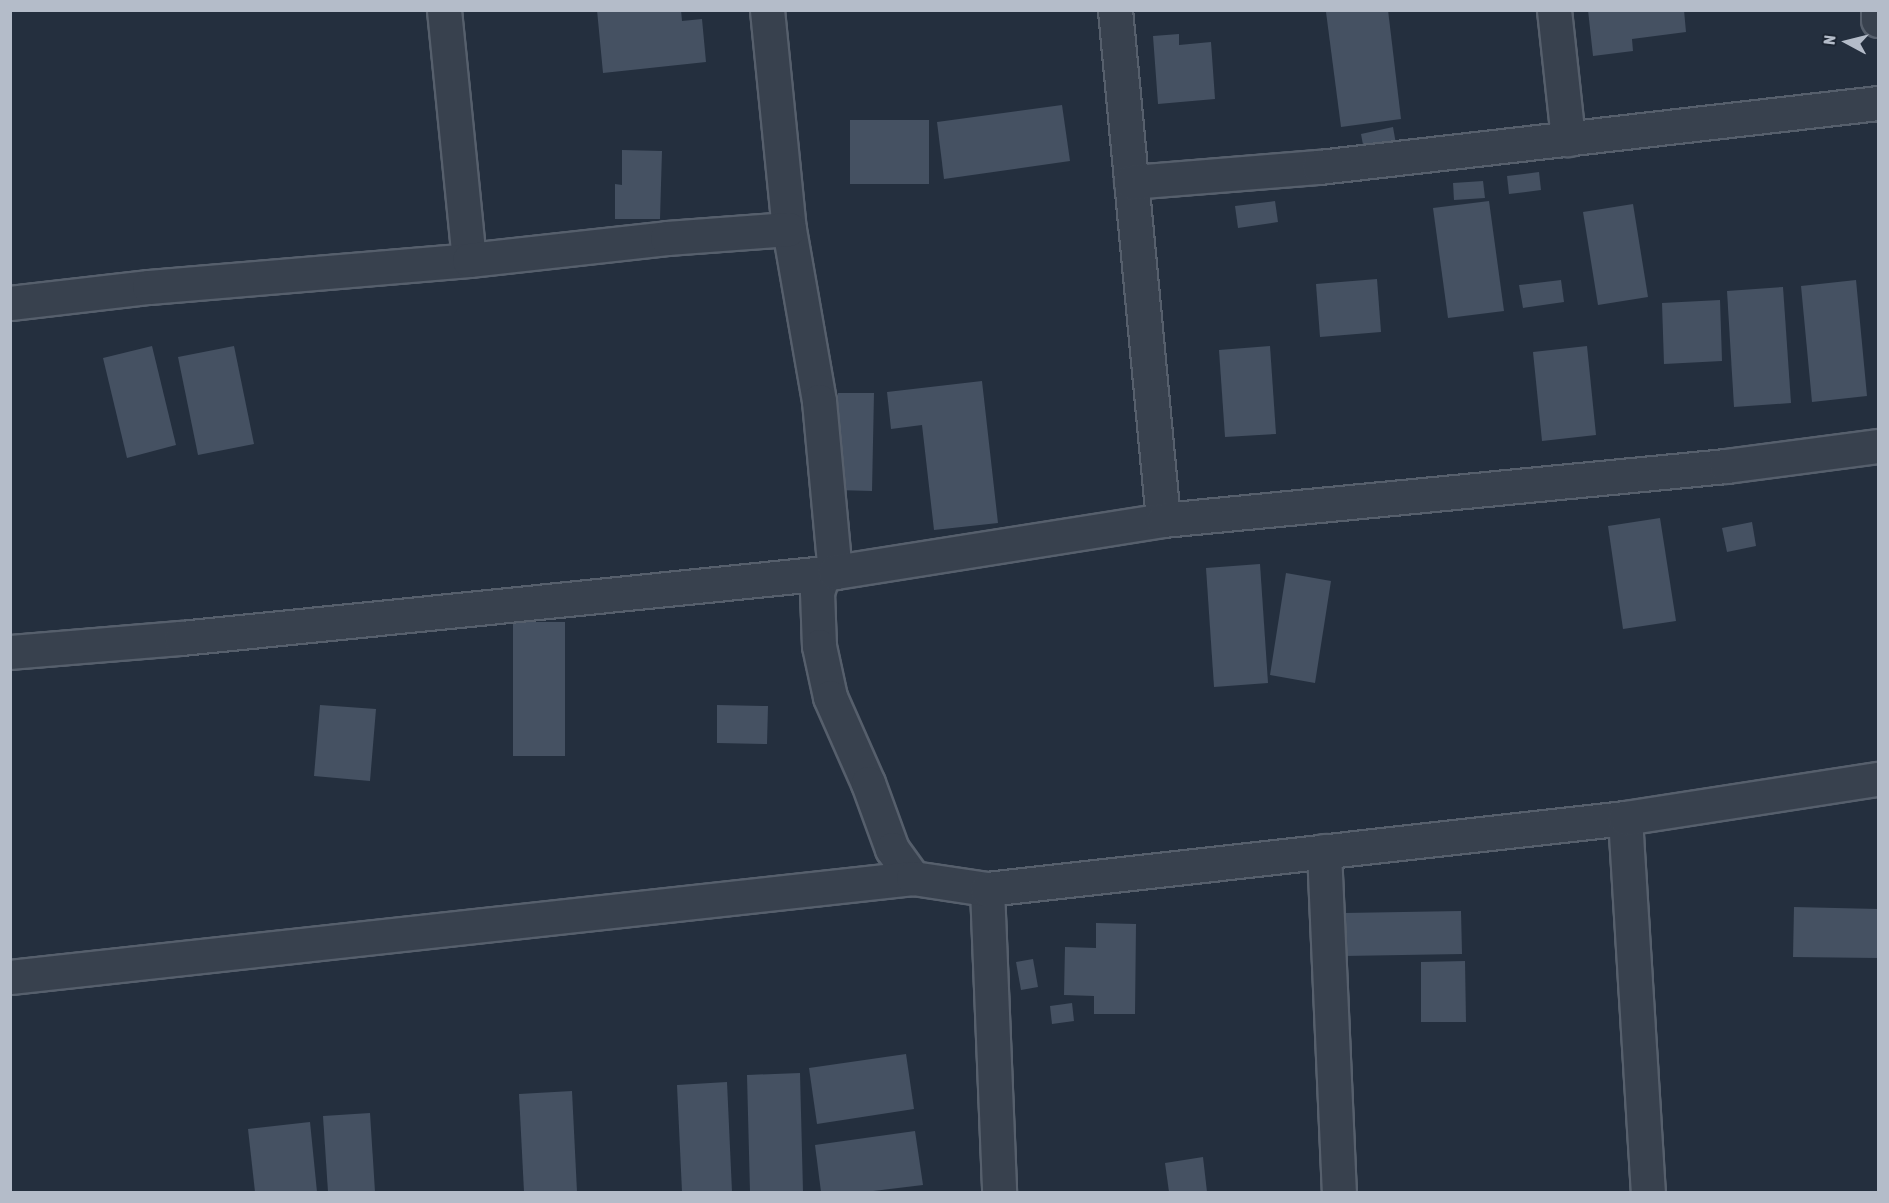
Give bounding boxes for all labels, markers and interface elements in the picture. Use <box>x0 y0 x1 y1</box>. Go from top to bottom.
north arrow <box>1817 12 1877 72</box>
text: N <box>1820 34 1839 46</box>

